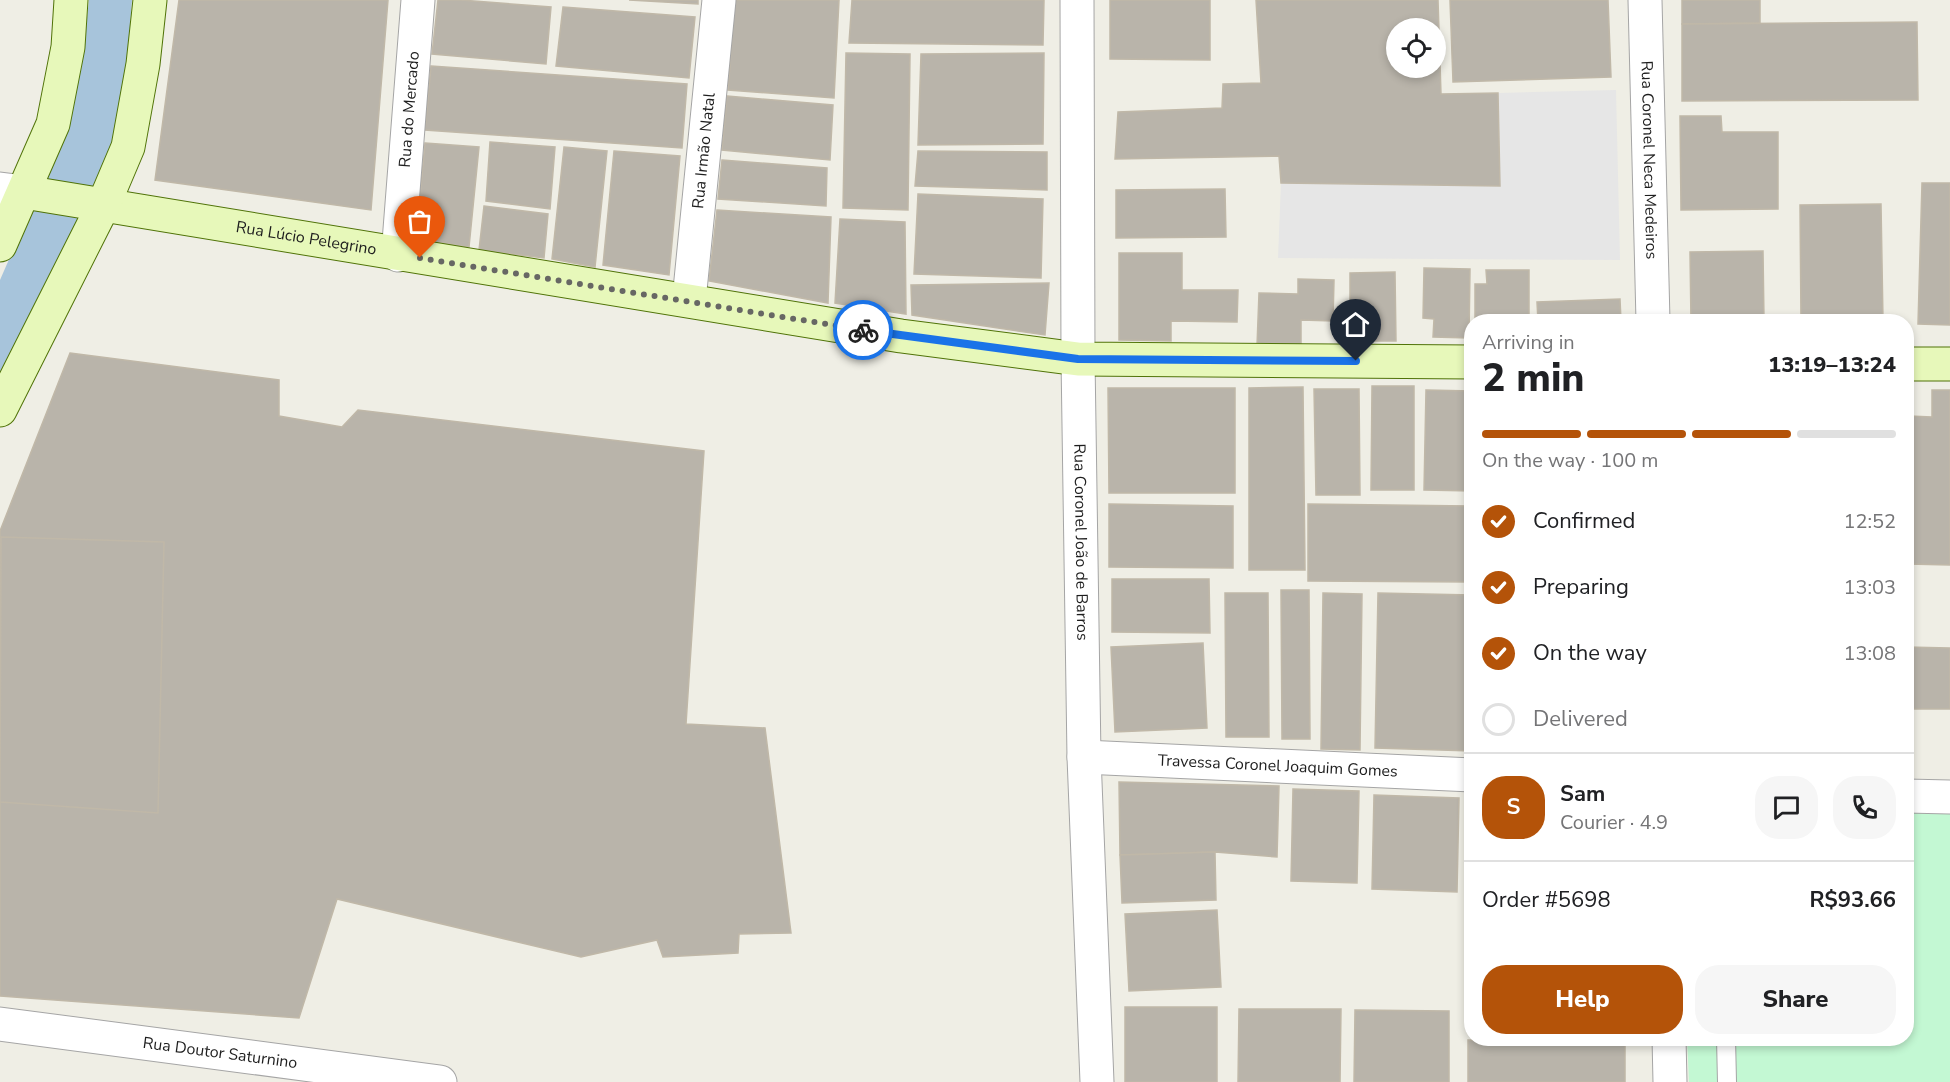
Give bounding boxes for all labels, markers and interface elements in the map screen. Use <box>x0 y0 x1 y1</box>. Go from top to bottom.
map controls <box>1386 18 1446 78</box>
button: locate <box>1386 18 1446 78</box>
street label: Rua do Mercado <box>394 50 425 168</box>
street label: Rua Coronel Neca Medeiros <box>1636 60 1662 260</box>
street label: Rua Irmão Natal <box>687 91 721 210</box>
pin <box>394 196 445 258</box>
icon: bag <box>403 205 436 238</box>
street label: Rua Lúcio Pelegrino <box>234 216 378 261</box>
pin <box>1330 299 1381 361</box>
courier <box>833 300 893 360</box>
icon: home <box>1339 308 1372 341</box>
icon: bike <box>847 314 880 347</box>
text: Arriving in <box>1482 329 1575 356</box>
text: 13:19–13:24 <box>1768 350 1896 380</box>
text: 2 min <box>1482 352 1585 405</box>
street label: Rua Coronel João de Barros <box>1068 443 1093 641</box>
text: On the way · 100 m <box>1482 447 1658 474</box>
icon: check <box>1482 505 1515 538</box>
text: Confirmed <box>1533 506 1635 536</box>
text: 12:52 <box>1843 508 1896 535</box>
icon: check <box>1482 571 1515 604</box>
text: Preparing <box>1533 572 1629 602</box>
text: 13:03 <box>1843 574 1896 601</box>
icon: check <box>1482 637 1515 670</box>
text: On the way <box>1533 638 1647 668</box>
text: 13:08 <box>1843 640 1896 667</box>
text: Delivered <box>1533 704 1628 734</box>
street label: Travessa Coronel Joaquim Gomes <box>1157 749 1398 783</box>
button: chat <box>1755 776 1818 839</box>
button: phone <box>1833 776 1896 839</box>
text: Sam <box>1560 779 1605 809</box>
text: S <box>1507 792 1520 822</box>
text: Courier · 4.9 <box>1560 809 1668 836</box>
text: Order #5698 <box>1482 885 1611 915</box>
text: R$93.66 <box>1809 885 1896 915</box>
button: Help <box>1482 965 1683 1034</box>
button: Share <box>1695 965 1896 1034</box>
street label: Rua Doutor Saturnino <box>141 1032 299 1074</box>

